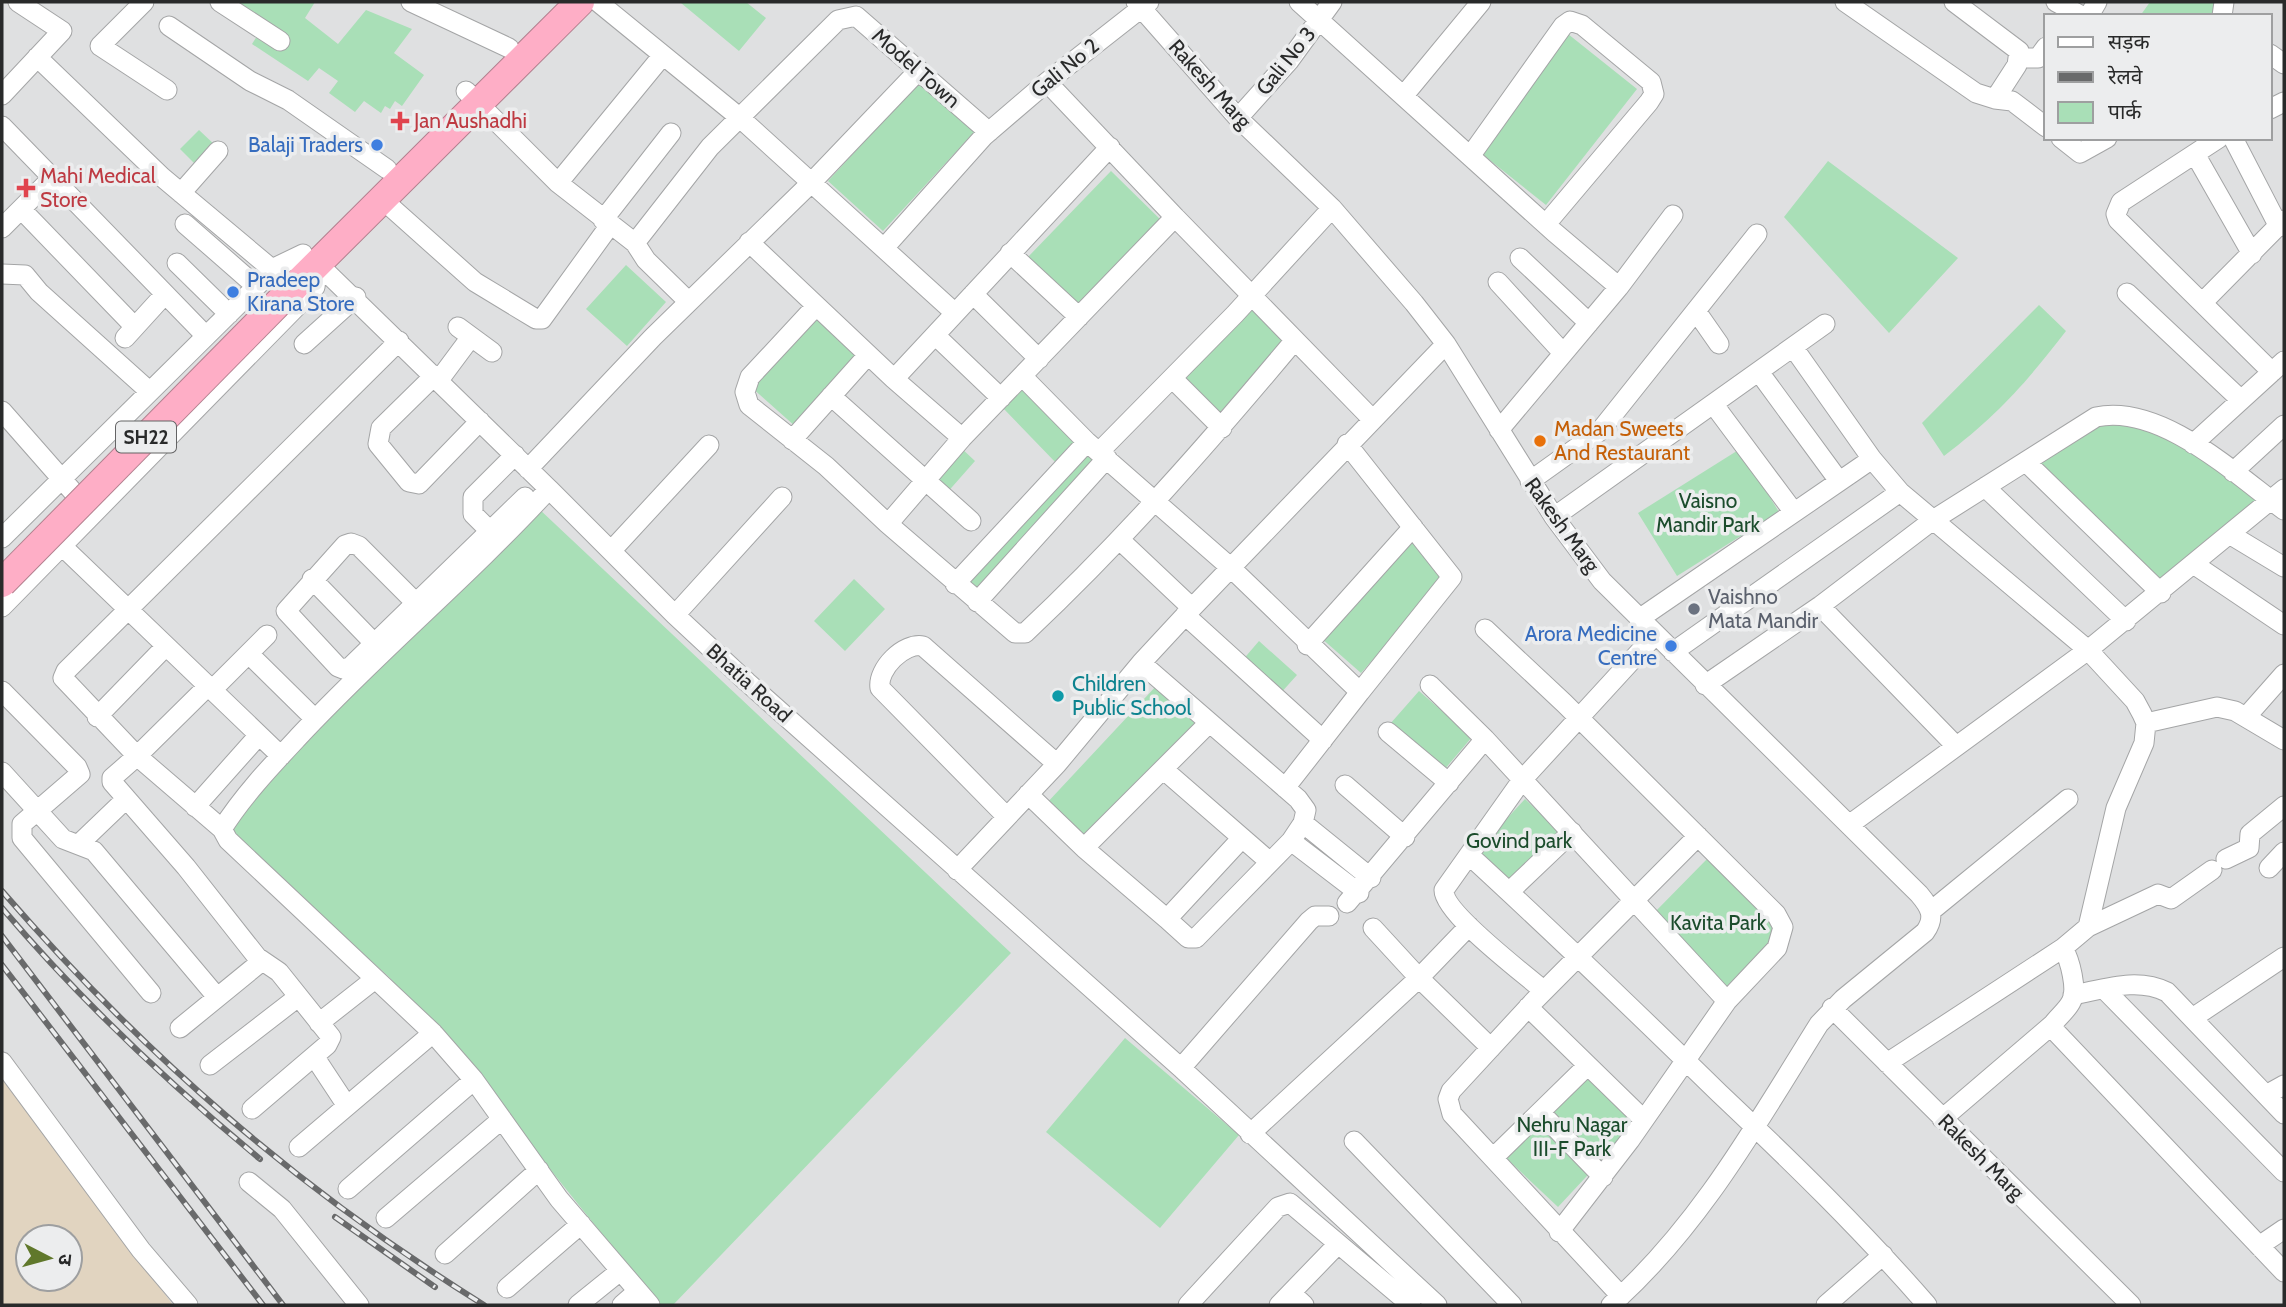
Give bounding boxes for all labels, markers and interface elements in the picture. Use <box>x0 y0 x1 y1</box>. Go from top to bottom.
legend <box>2044 14 2272 140</box>
street label: Gali No 3 <box>1251 22 1321 100</box>
street label: Model Town <box>867 23 965 113</box>
text: सड़क <box>2108 29 2150 54</box>
street label: Gali No 2 <box>1026 33 1104 103</box>
street label: Rakesh Marg <box>1164 34 1257 134</box>
text: रेलवे <box>2107 64 2143 89</box>
text: पार्क <box>2108 99 2142 124</box>
place label: Jan Aushadhi <box>413 108 527 133</box>
marker: Jan Aushadhi <box>392 113 408 129</box>
place label: Balaji Traders <box>248 132 363 158</box>
marker: Balaji Traders <box>369 137 385 153</box>
place label: Mahi Medical Store <box>40 163 156 212</box>
marker: Mahi Medical Store <box>18 180 34 196</box>
place label: Pradeep Kirana Store <box>247 267 355 316</box>
marker: Pradeep Kirana Store <box>225 284 241 300</box>
place label: Madan Sweets And Restaurant <box>1554 416 1690 465</box>
road number: SH22 <box>116 422 176 452</box>
marker: Madan Sweets And Restaurant <box>1532 433 1548 449</box>
street label: Rakesh Marg <box>1520 472 1605 577</box>
park label: Vaisno Mandir Park <box>1656 488 1761 537</box>
place label: Vaishno Mata Mandir <box>1708 584 1819 633</box>
marker: Vaishno Mata Mandir <box>1686 601 1702 617</box>
place label: Arora Medicine Centre <box>1525 621 1657 670</box>
street label: Bhatia Road <box>702 638 797 727</box>
marker: Arora Medicine Centre <box>1663 638 1679 654</box>
place label: Children Public School <box>1072 671 1191 720</box>
marker: Children Public School <box>1050 688 1066 704</box>
park label: Govind park <box>1466 828 1573 853</box>
park label: Kavita Park <box>1670 910 1767 935</box>
street label: Rakesh Marg <box>1933 1109 2030 1205</box>
park label: Nehru Nagar III-F Park <box>1517 1112 1628 1161</box>
north arrow <box>14 1223 84 1293</box>
text: उ <box>53 1253 77 1267</box>

